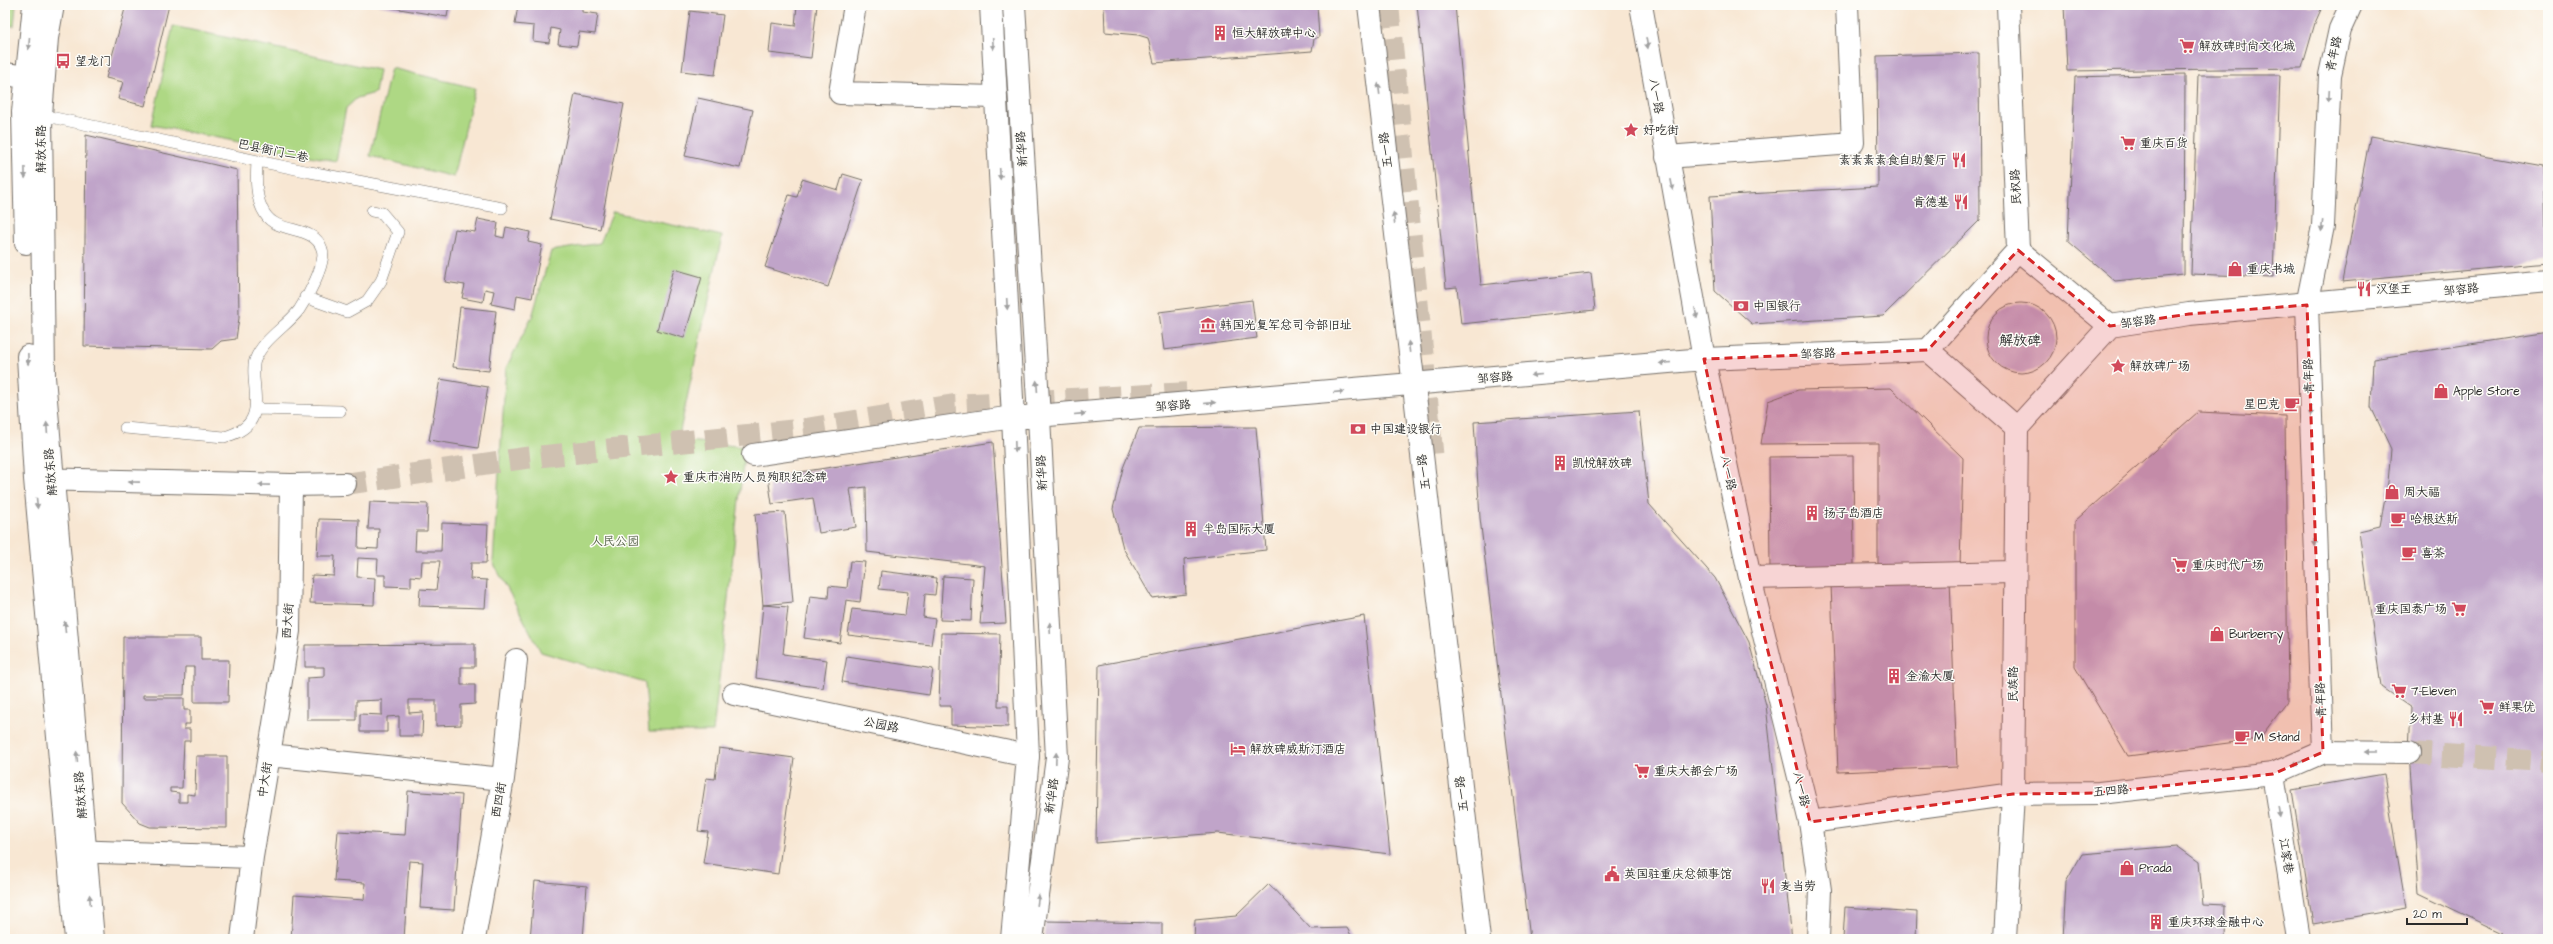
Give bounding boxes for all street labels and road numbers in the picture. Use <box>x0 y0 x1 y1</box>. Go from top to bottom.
street label: 青年路 <box>2322 35 2346 73</box>
street label: 八一路 <box>1645 77 1667 115</box>
street label: 解放东路 <box>33 125 50 173</box>
street label: 新华路 <box>1012 130 1032 168</box>
street label: 五一路 <box>1375 131 1397 169</box>
street label: 巴县衙门二巷 <box>236 135 310 167</box>
street label: 民权路 <box>2007 169 2025 205</box>
street label: 邹容路 <box>2442 280 2480 300</box>
street label: 邹容路 <box>2119 311 2157 333</box>
street label: 邹容路 <box>1800 345 1836 363</box>
street label: 青年路 <box>2300 358 2318 394</box>
street label: 邹容路 <box>1476 368 1514 388</box>
street label: 邹容路 <box>1154 396 1192 416</box>
street label: 解放东路 <box>40 447 62 497</box>
street label: 五一路 <box>1413 453 1435 491</box>
street label: 八一路 <box>1716 454 1740 492</box>
street label: 新华路 <box>1033 455 1051 491</box>
street label: 西大街 <box>278 602 298 640</box>
street label: 民族路 <box>2005 666 2022 702</box>
street label: 青年路 <box>2312 682 2330 718</box>
street label: 公园路 <box>862 713 900 737</box>
street label: 中大街 <box>254 761 276 799</box>
street label: 八一路 <box>1788 769 1814 809</box>
street label: 解放东路 <box>70 770 92 820</box>
street label: 五一路 <box>1451 775 1473 813</box>
street label: 新华路 <box>1041 777 1063 815</box>
street label: 西四街 <box>488 781 510 819</box>
street label: 五四路 <box>2092 781 2130 801</box>
street label: 江家巷 <box>2275 837 2297 875</box>

